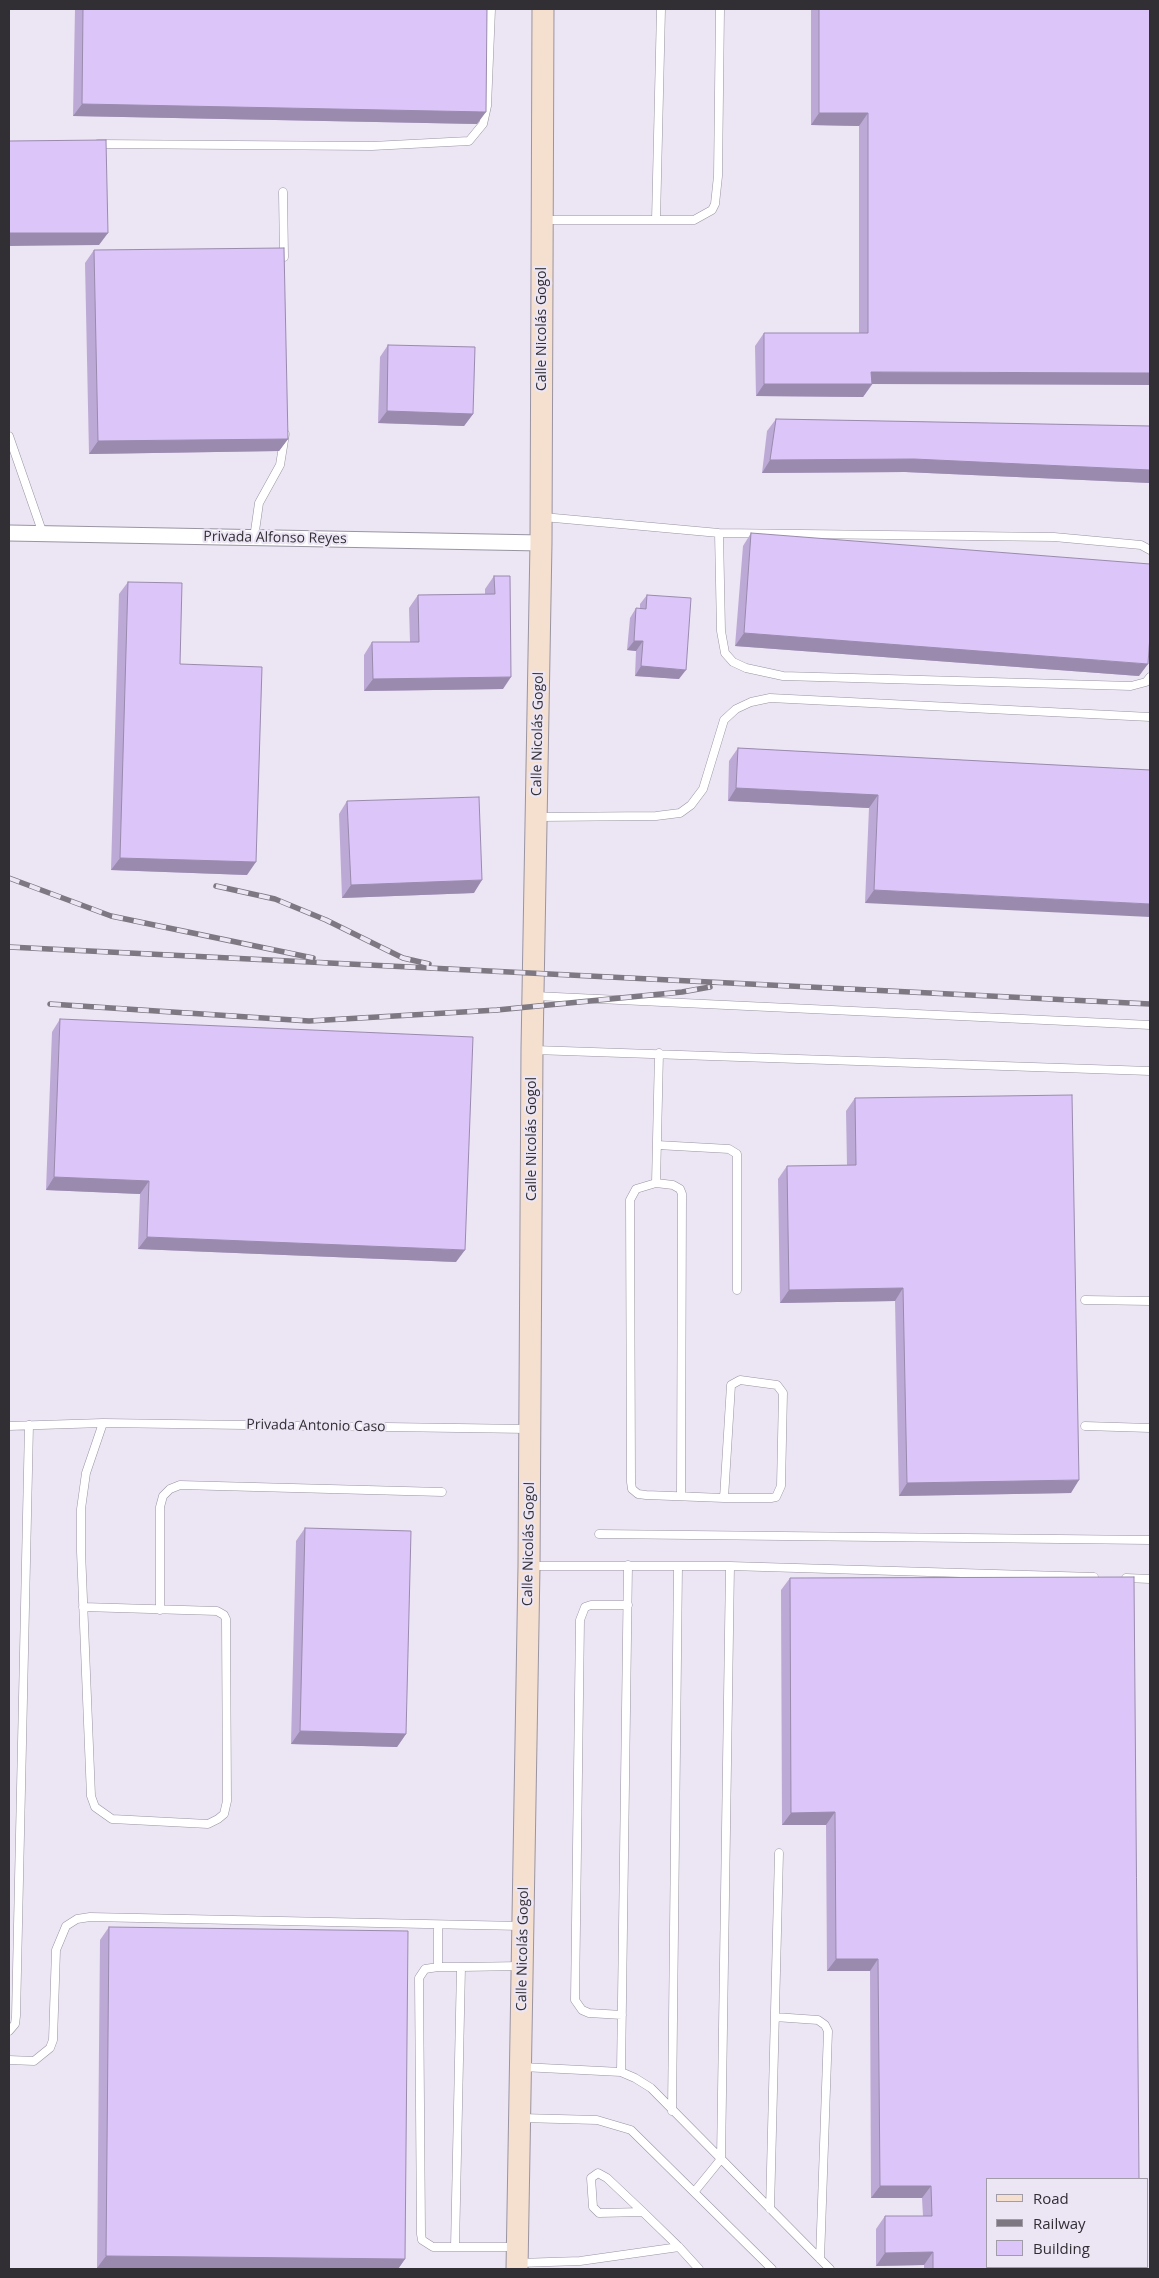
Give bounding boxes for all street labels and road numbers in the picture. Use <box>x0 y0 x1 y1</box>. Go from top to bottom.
street label: Calle Nicolás Gogol <box>534 267 550 391</box>
street label: Privada Alfonso Reyes <box>203 528 347 548</box>
street label: Calle Nicolás Gogol <box>529 672 547 796</box>
street label: Calle Nicolás Gogol <box>524 1077 540 1201</box>
street label: Privada Antonio Caso <box>246 1416 386 1436</box>
street label: Calle Nicolás Gogol <box>520 1482 538 1606</box>
street label: Calle Nicolás Gogol <box>514 1887 532 2011</box>

